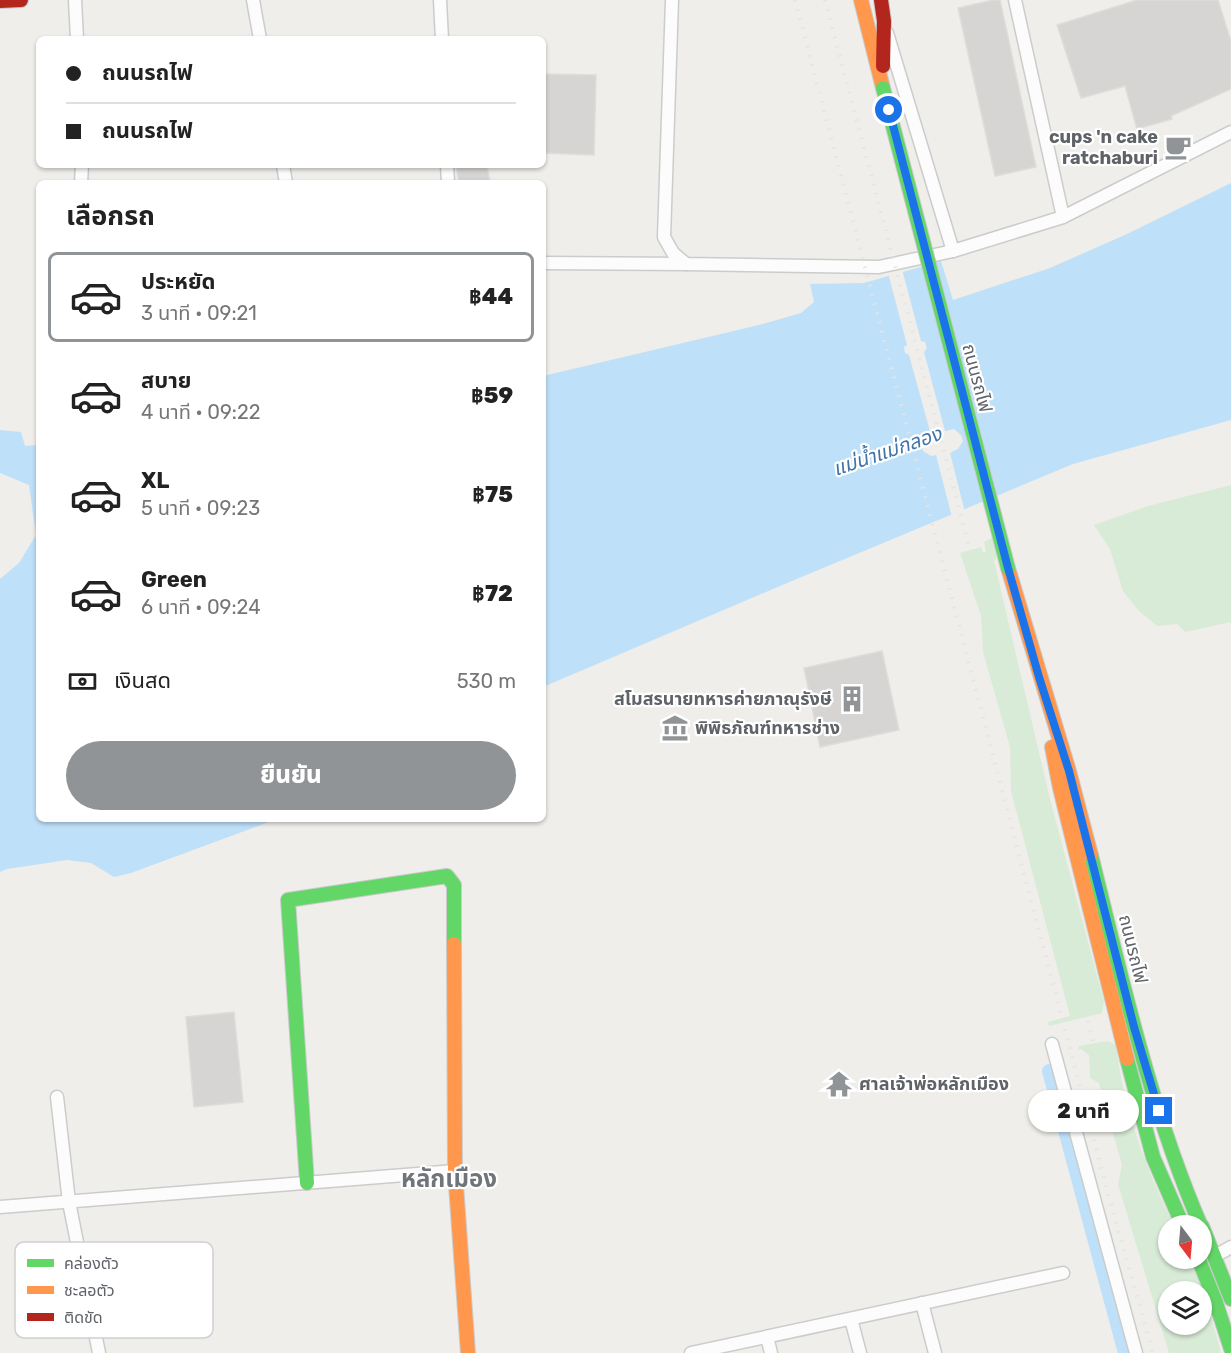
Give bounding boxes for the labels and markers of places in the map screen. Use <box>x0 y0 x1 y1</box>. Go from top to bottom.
place label: cups 'n cake ratchaburi <box>1049 126 1158 169</box>
cafe icon: cups 'n cake ratchaburi <box>1163 132 1193 162</box>
building icon: สโมสรนายทหารค่ายภาณุรังษี <box>837 684 867 714</box>
place label: สโมสรนายทหารค่ายภาณุรังษี <box>614 688 832 710</box>
museum icon: พิพิธภัณฑ์ทหารช่าง <box>660 713 690 743</box>
place label: พิพิธภัณฑ์ทหารช่าง <box>695 717 840 739</box>
temple icon: ศาลเจ้าพ่อหลักเมือง <box>824 1069 854 1099</box>
place label: ศาลเจ้าพ่อหลักเมือง <box>859 1073 1009 1095</box>

